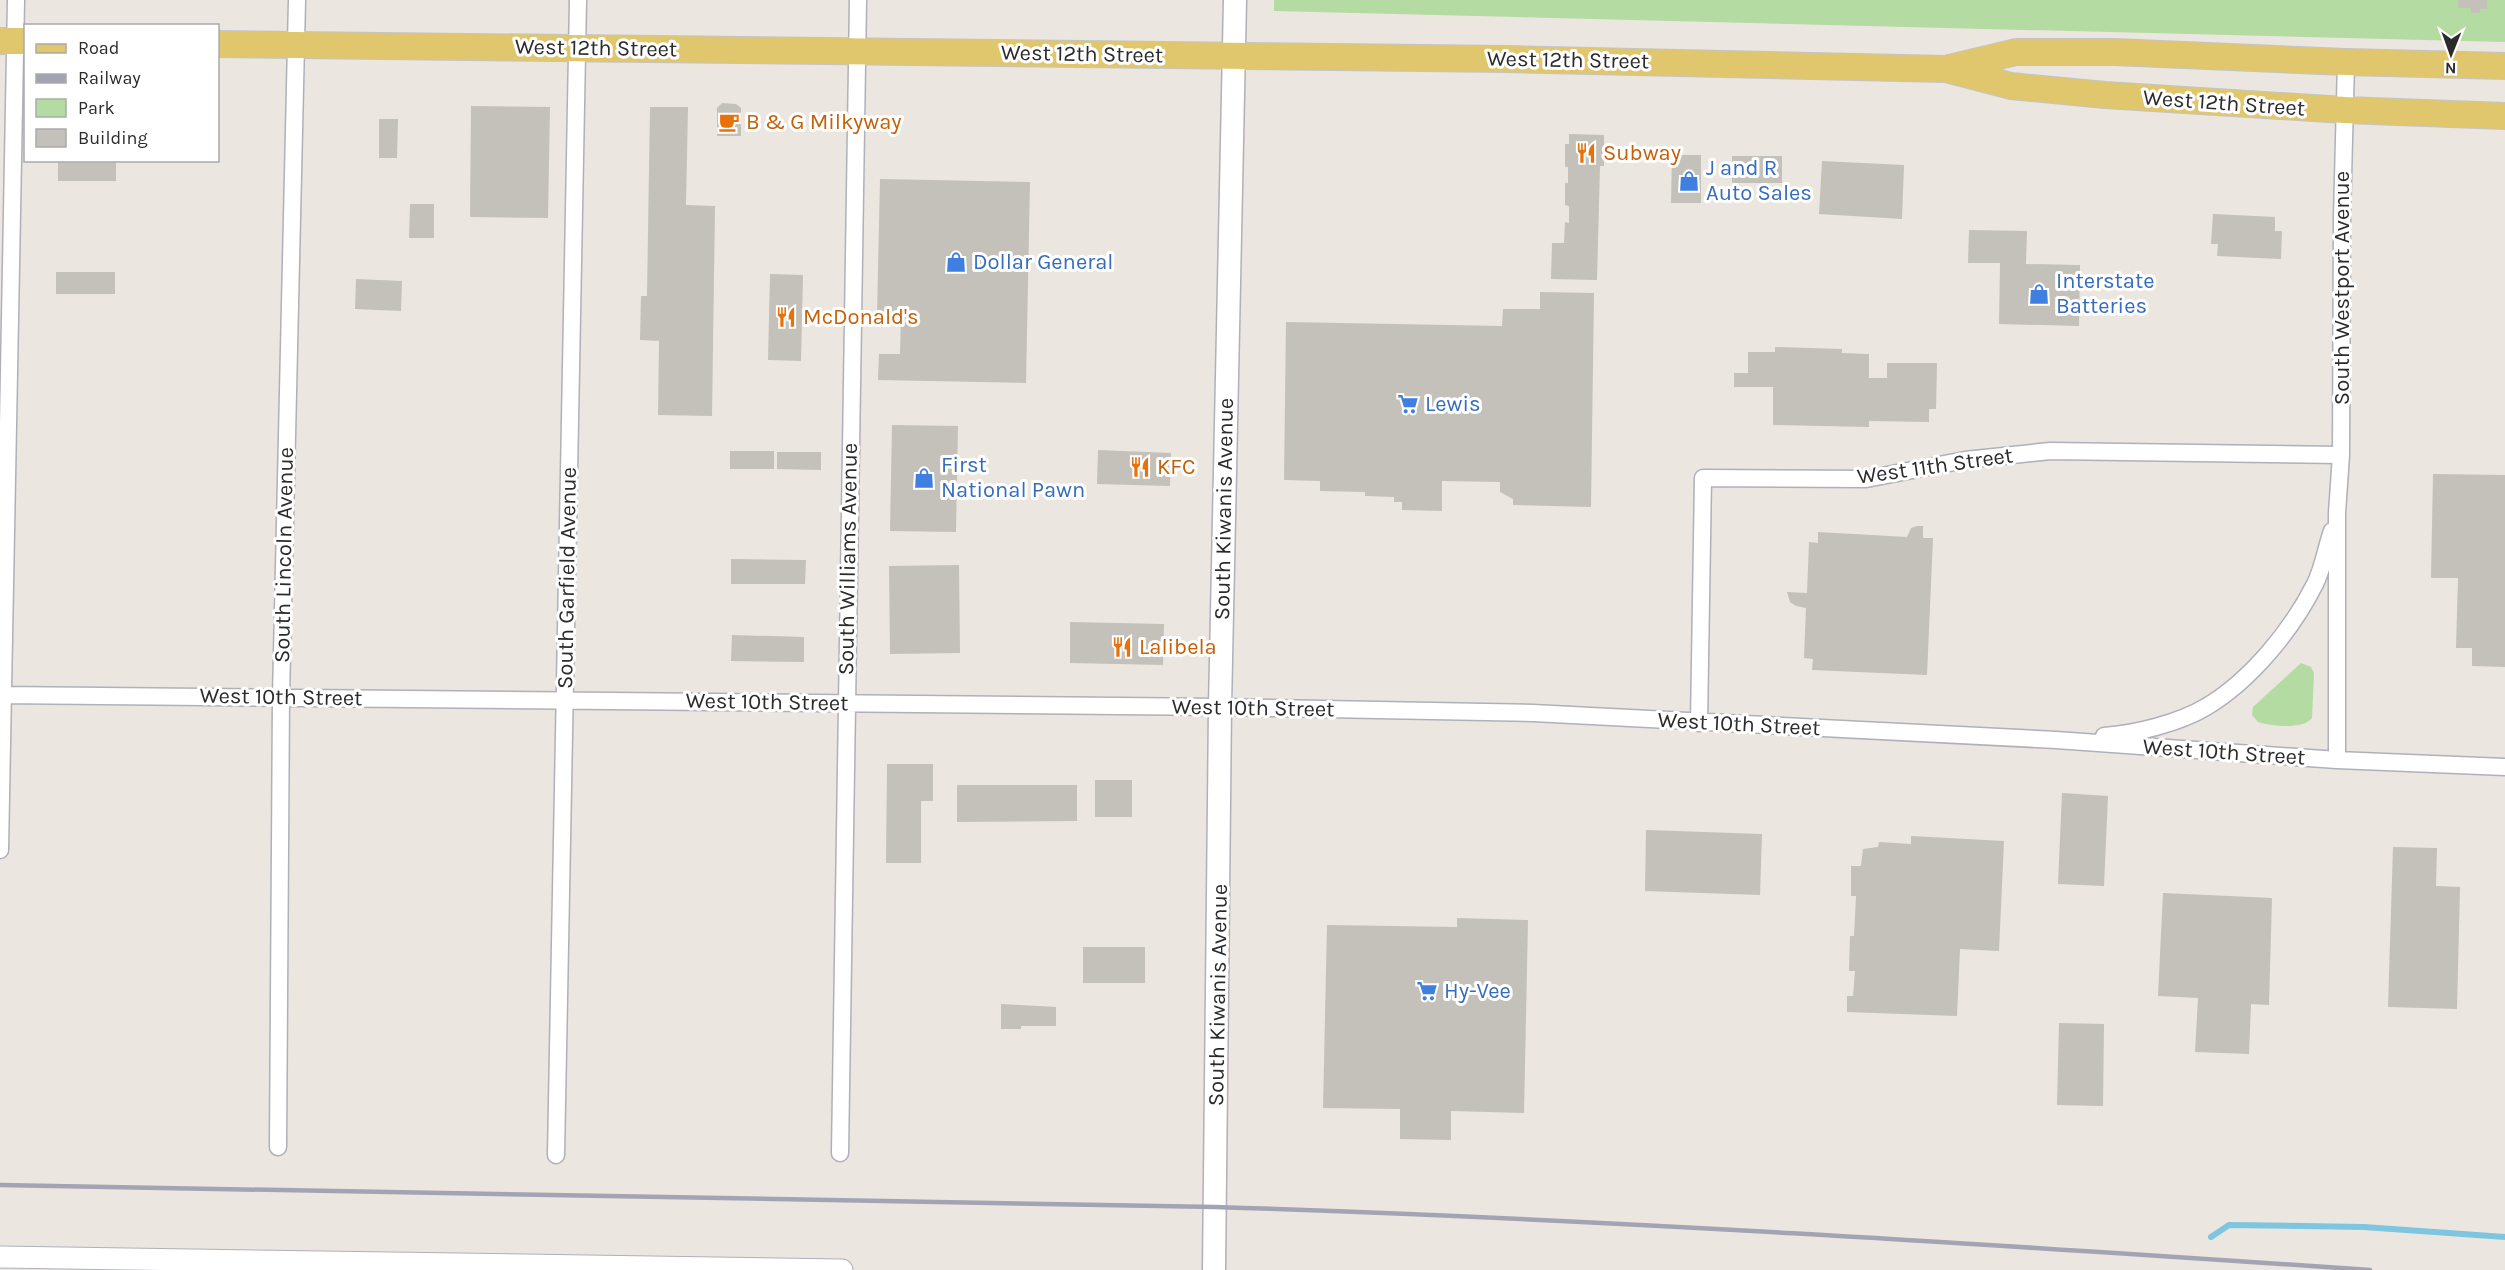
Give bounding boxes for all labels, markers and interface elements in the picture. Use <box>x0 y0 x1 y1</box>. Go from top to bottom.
legend <box>24 24 219 162</box>
north arrow <box>2421 24 2481 84</box>
street label: West 12th Street <box>515 34 677 62</box>
text: Road <box>78 37 119 59</box>
street label: West 12th Street <box>1001 40 1163 68</box>
street label: West 12th Street <box>1487 46 1649 74</box>
text: N <box>2445 59 2457 78</box>
text: Railway <box>78 67 141 89</box>
street label: West 12th Street <box>2142 84 2306 122</box>
text: Park <box>78 97 115 119</box>
place label: B & G Milkyway <box>746 109 902 135</box>
cafe icon: B & G Milkyway <box>717 110 741 134</box>
text: Building <box>78 127 148 149</box>
place label: Subway <box>1603 140 1681 166</box>
restaurant icon: Subway <box>1574 141 1598 165</box>
place label: J and R Auto Sales <box>1706 155 1812 206</box>
shop icon: J and R Auto Sales <box>1677 169 1701 193</box>
street label: South Westport Avenue <box>2329 171 2355 405</box>
place label: Dollar General <box>973 249 1113 275</box>
shop icon: Dollar General <box>944 250 968 274</box>
place label: Interstate Batteries <box>2056 268 2154 319</box>
shop icon: Interstate Batteries <box>2027 282 2051 306</box>
place label: McDonald's <box>803 304 919 330</box>
restaurant icon: McDonald's <box>774 305 798 329</box>
place label: Lewis <box>1425 391 1481 417</box>
supermarket icon: Lewis <box>1396 392 1420 416</box>
street label: South Kiwanis Avenue <box>1209 398 1239 620</box>
street label: West 11th Street <box>1855 442 2015 490</box>
street label: South Williams Avenue <box>833 443 863 675</box>
street label: South Lincoln Avenue <box>269 447 299 663</box>
place label: First National Pawn <box>941 452 1085 503</box>
place label: KFC <box>1157 454 1195 480</box>
restaurant icon: KFC <box>1128 455 1152 479</box>
shop icon: First National Pawn <box>912 466 936 490</box>
street label: South Garfield Avenue <box>552 467 582 689</box>
place label: Lalibela <box>1139 634 1217 660</box>
restaurant icon: Lalibela <box>1110 635 1134 659</box>
street label: West 10th Street <box>199 683 363 711</box>
street label: West 10th Street <box>685 688 849 716</box>
street label: West 10th Street <box>1171 694 1335 722</box>
street label: West 10th Street <box>1657 707 1821 741</box>
street label: West 10th Street <box>2142 733 2306 771</box>
street label: South Kiwanis Avenue <box>1203 884 1233 1106</box>
place label: Hy-Vee <box>1444 978 1511 1004</box>
supermarket icon: Hy-Vee <box>1415 979 1439 1003</box>

